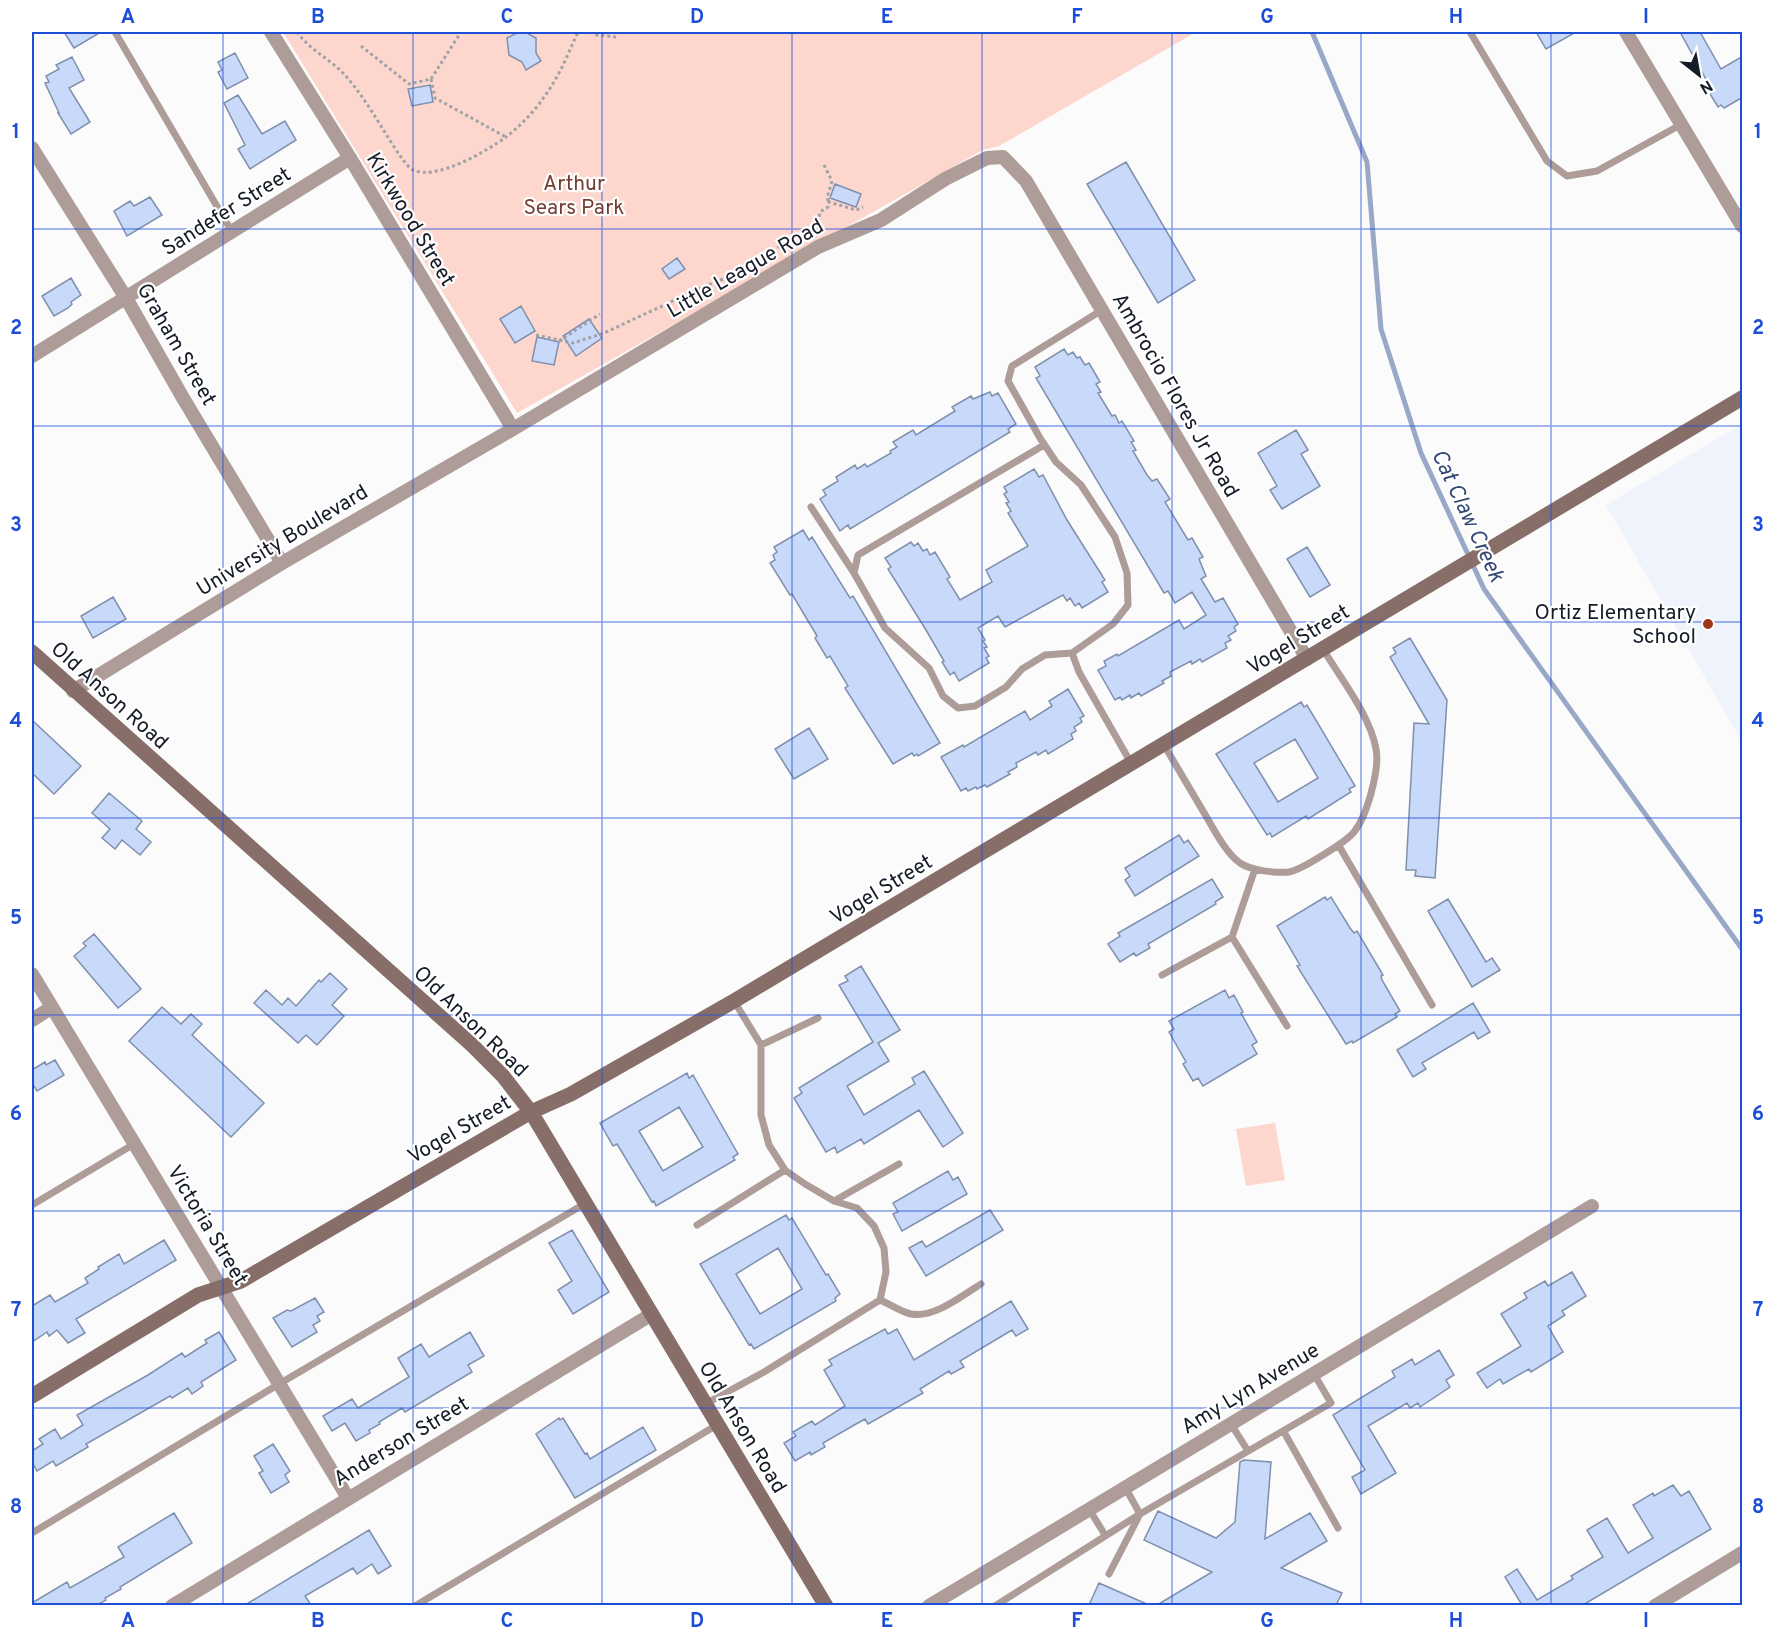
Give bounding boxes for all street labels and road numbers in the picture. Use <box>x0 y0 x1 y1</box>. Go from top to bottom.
street label: Kirkwood Street <box>359 148 460 292</box>
street label: Sandefer Street <box>157 162 297 263</box>
street label: Little League Road <box>663 213 829 325</box>
street label: Graham Street <box>130 279 222 411</box>
street label: Ambrocio Flores Jr Road <box>1105 289 1244 503</box>
street label: University Boulevard <box>192 479 374 603</box>
street label: Vogel Street <box>1243 599 1355 681</box>
street label: Old Anson Road <box>44 636 174 756</box>
street label: Vogel Street <box>826 849 938 931</box>
street label: Old Anson Road <box>407 960 533 1084</box>
street label: Vogel Street <box>403 1090 516 1171</box>
street label: Victoria Street <box>160 1161 253 1291</box>
street label: Amy Lyn Avenue <box>1177 1337 1325 1441</box>
street label: Old Anson Road <box>692 1357 792 1499</box>
street label: Anderson Street <box>329 1391 475 1493</box>

